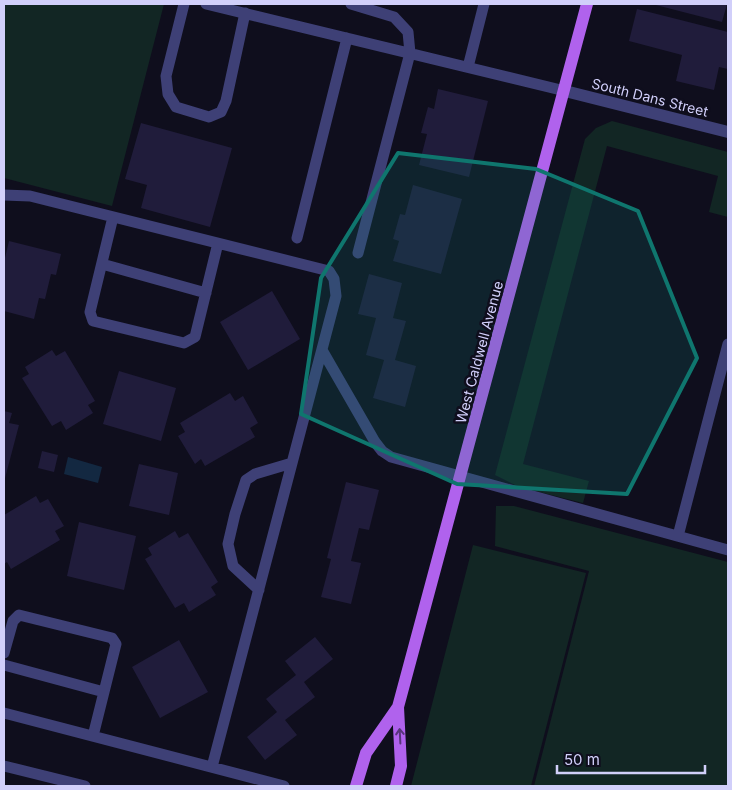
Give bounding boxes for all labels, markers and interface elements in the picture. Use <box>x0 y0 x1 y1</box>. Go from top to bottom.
street label: South Dans Street <box>590 74 710 120</box>
street label: West Caldwell Avenue <box>452 279 506 425</box>
one-way arrow <box>395 729 404 745</box>
scale bar <box>557 742 704 774</box>
text: 50 m <box>564 750 600 769</box>

